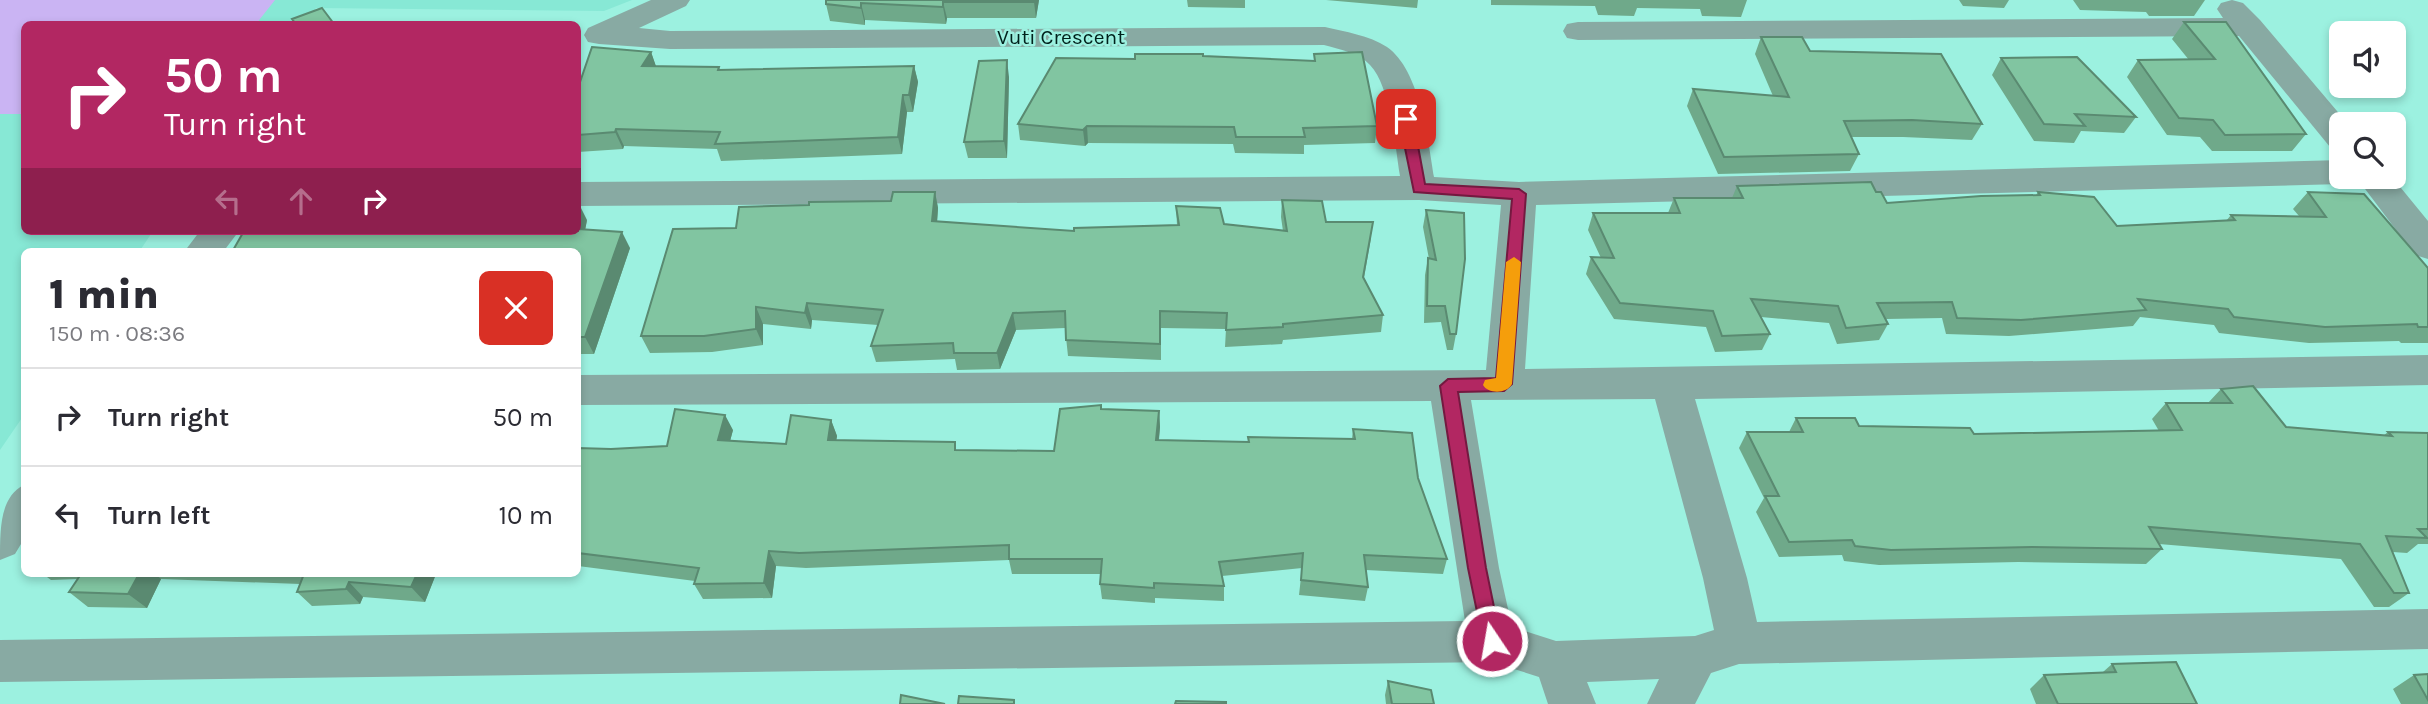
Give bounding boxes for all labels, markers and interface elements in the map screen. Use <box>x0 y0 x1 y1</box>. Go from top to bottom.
map controls <box>2329 21 2406 189</box>
button: sound <box>2329 21 2406 98</box>
street label: Vuti Crescent <box>997 25 1125 49</box>
text: 50 m <box>164 47 282 104</box>
icon: right <box>49 49 140 140</box>
pin <box>1376 89 1436 149</box>
icon: arrive <box>1387 100 1425 138</box>
text: Turn right <box>164 106 306 143</box>
button: search <box>2329 112 2406 189</box>
icon: left <box>209 182 247 220</box>
icon: ahead <box>282 182 320 220</box>
icon: right <box>355 182 393 220</box>
text: 1 min <box>49 269 159 319</box>
button: close <box>479 271 553 345</box>
text: 150 m · 08:36 <box>49 320 185 347</box>
icon: right <box>49 398 87 436</box>
text: Turn right <box>108 402 229 433</box>
text: 50 m <box>492 402 553 433</box>
icon: left <box>49 496 87 534</box>
text: Turn left <box>108 500 210 531</box>
text: 10 m <box>498 500 553 531</box>
position arrow <box>1455 604 1529 678</box>

